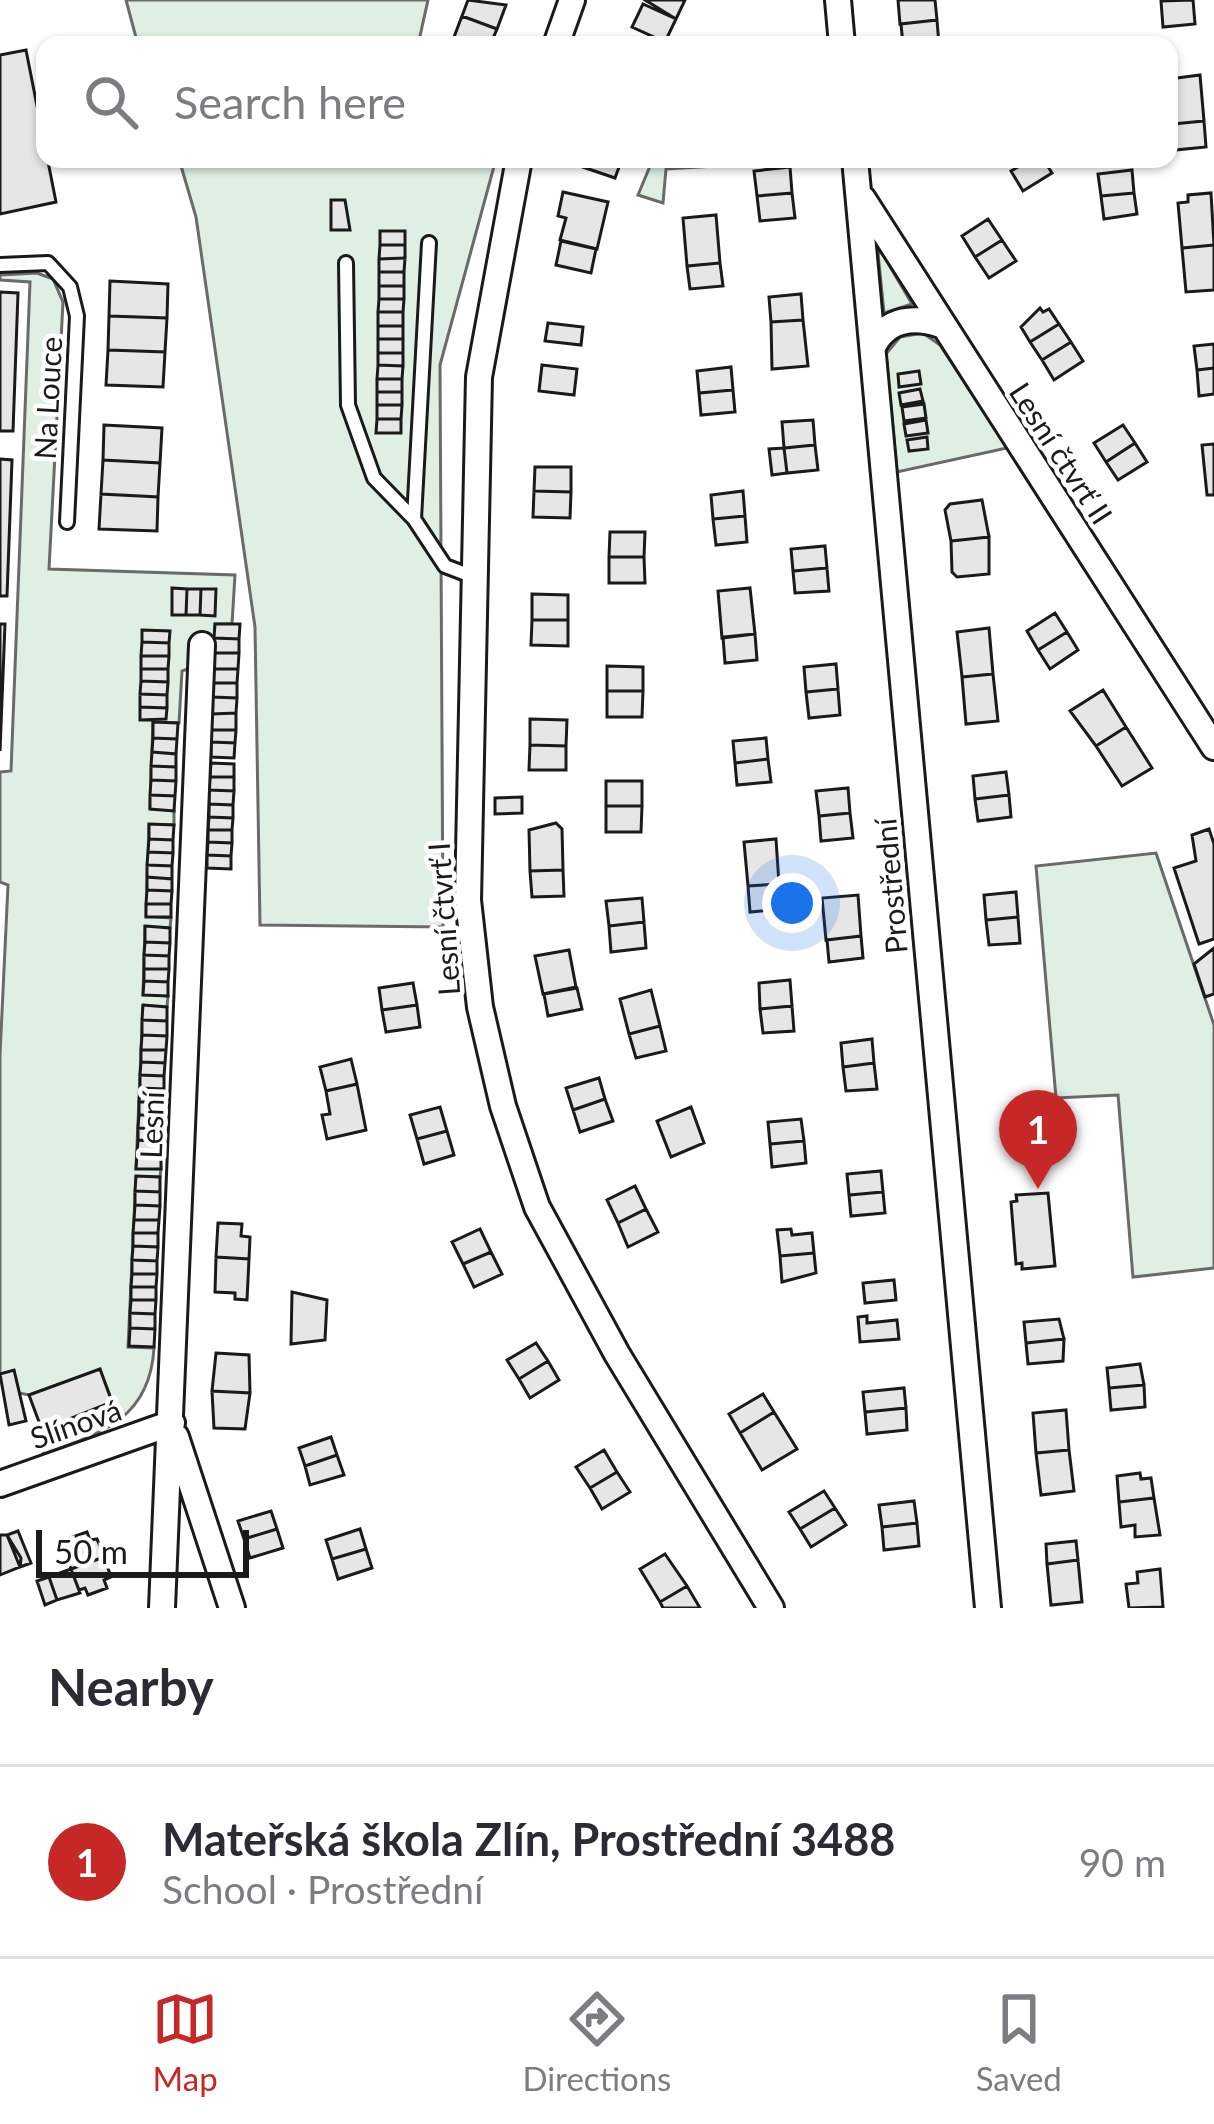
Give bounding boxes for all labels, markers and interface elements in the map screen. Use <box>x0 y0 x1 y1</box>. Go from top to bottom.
search box <box>36 36 1178 168</box>
icon: search <box>78 69 144 135</box>
text: Search here <box>174 75 406 129</box>
street label: Na Louce <box>26 336 68 460</box>
street label: Lesní čtvrť II <box>1003 375 1121 530</box>
street label: Prostřední <box>866 815 914 955</box>
street label: Lesní čtvrť I <box>420 842 466 997</box>
your location <box>762 873 822 933</box>
street label: Lesní <box>132 1089 170 1159</box>
pin: 1 <box>999 1090 1077 1189</box>
street label: Slínová <box>25 1391 126 1455</box>
scale bar <box>36 1524 249 1577</box>
text: 50 m <box>54 1531 128 1571</box>
text: Nearby <box>48 1656 214 1717</box>
text: Mateřská škola Zlín, Prostřední 3488 <box>162 1812 895 1866</box>
text: 1 <box>76 1839 98 1885</box>
text: 90 m <box>1079 1839 1166 1885</box>
text: School · Prostřední <box>162 1866 483 1912</box>
tab: Map <box>152 1986 218 2098</box>
tab: Directions <box>522 1986 671 2098</box>
tab: Saved <box>976 1986 1062 2098</box>

